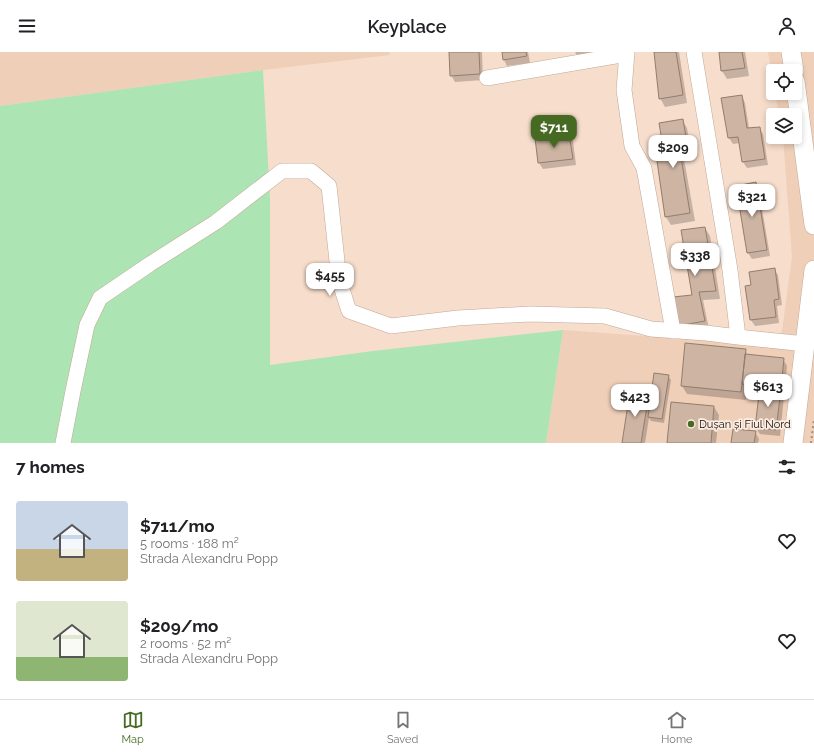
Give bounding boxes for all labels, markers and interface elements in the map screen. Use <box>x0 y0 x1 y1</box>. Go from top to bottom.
icon: menu <box>16 15 38 37</box>
icon: person <box>776 15 798 37</box>
text: Keyplace <box>367 16 447 37</box>
map controls <box>766 64 802 144</box>
button: locate <box>766 64 802 100</box>
button: layers <box>766 108 802 144</box>
pin: $711 <box>530 115 578 149</box>
text: $711 <box>540 120 568 135</box>
pin: $209 <box>649 135 697 169</box>
text: $209 <box>657 140 689 155</box>
pin: $321 <box>728 184 776 218</box>
text: $321 <box>737 189 767 204</box>
pin: $338 <box>671 243 719 277</box>
text: $338 <box>680 248 710 263</box>
pin: $455 <box>306 263 354 297</box>
text: $455 <box>315 268 345 283</box>
pin: $613 <box>744 374 792 408</box>
text: $613 <box>753 379 783 394</box>
pin: $423 <box>611 384 659 418</box>
text: $423 <box>620 389 650 404</box>
place label: Dușan și Fiul Nord <box>699 418 791 431</box>
marker: Dușan și Fiul Nord <box>686 419 696 429</box>
icon: filters <box>776 456 798 478</box>
text: 7 homes <box>16 457 85 477</box>
text: $711/mo <box>140 516 215 536</box>
icon: home <box>48 517 96 565</box>
icon: heart <box>776 530 798 552</box>
text: 5 rooms · 188 m² <box>140 536 239 551</box>
text: Strada Alexandru Popp <box>140 551 278 566</box>
text: $209/mo <box>140 616 218 636</box>
icon: home <box>48 617 96 665</box>
icon: heart <box>776 630 798 652</box>
text: 2 rooms · 52 m² <box>140 636 231 651</box>
text: Strada Alexandru Popp <box>140 651 278 666</box>
tab: Map <box>122 709 144 746</box>
tab: Saved <box>387 709 418 746</box>
tab: Home <box>661 709 692 746</box>

